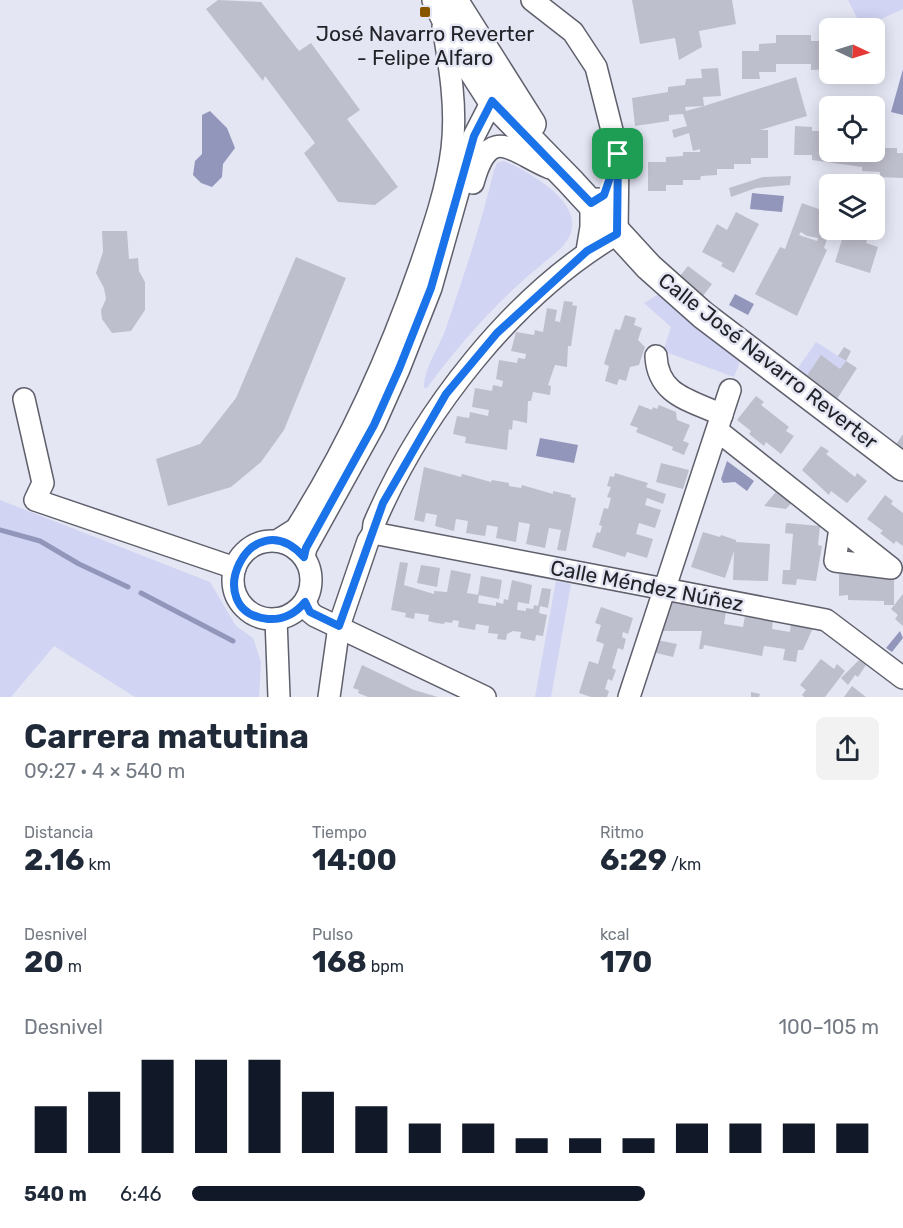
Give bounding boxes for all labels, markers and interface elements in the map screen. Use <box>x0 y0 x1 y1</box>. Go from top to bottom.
marker: José Navarro Reverter - Felipe Alfaro <box>418 5 432 19</box>
north arrow <box>819 18 885 84</box>
map controls <box>819 18 885 240</box>
place label: José Navarro Reverter - Felipe Alfaro <box>316 21 534 70</box>
button: locate <box>819 96 885 162</box>
pin <box>592 128 643 179</box>
icon: arrive <box>601 137 634 170</box>
button: layers <box>819 174 885 240</box>
street label: Calle José Navarro Reverter <box>654 267 883 454</box>
street label: Calle Méndez Núñez <box>548 555 746 617</box>
text: Carrera matutina <box>24 717 309 756</box>
button: share <box>816 717 879 780</box>
text: 09:27 · 4 × 540 m <box>24 759 185 783</box>
text: Distancia <box>24 823 93 842</box>
text: Tiempo <box>312 823 367 842</box>
text: Ritmo <box>600 823 644 842</box>
text: 2.16 <box>24 842 85 878</box>
text: 14:00 <box>312 842 397 878</box>
text: 6:29 <box>600 842 667 878</box>
text: km <box>85 855 111 874</box>
text: /km <box>667 855 701 874</box>
text: Desnivel <box>24 925 87 944</box>
text: Pulso <box>312 925 353 944</box>
text: kcal <box>600 925 629 944</box>
text: 20 <box>24 944 64 980</box>
text: 168 <box>312 944 367 980</box>
text: 170 <box>600 944 653 980</box>
text: m <box>64 957 82 976</box>
text: bpm <box>367 957 404 976</box>
text: Desnivel <box>24 1015 103 1039</box>
text: 100–105 m <box>778 1015 879 1039</box>
text: 540 m <box>24 1182 87 1206</box>
text: 6:46 <box>120 1182 162 1206</box>

